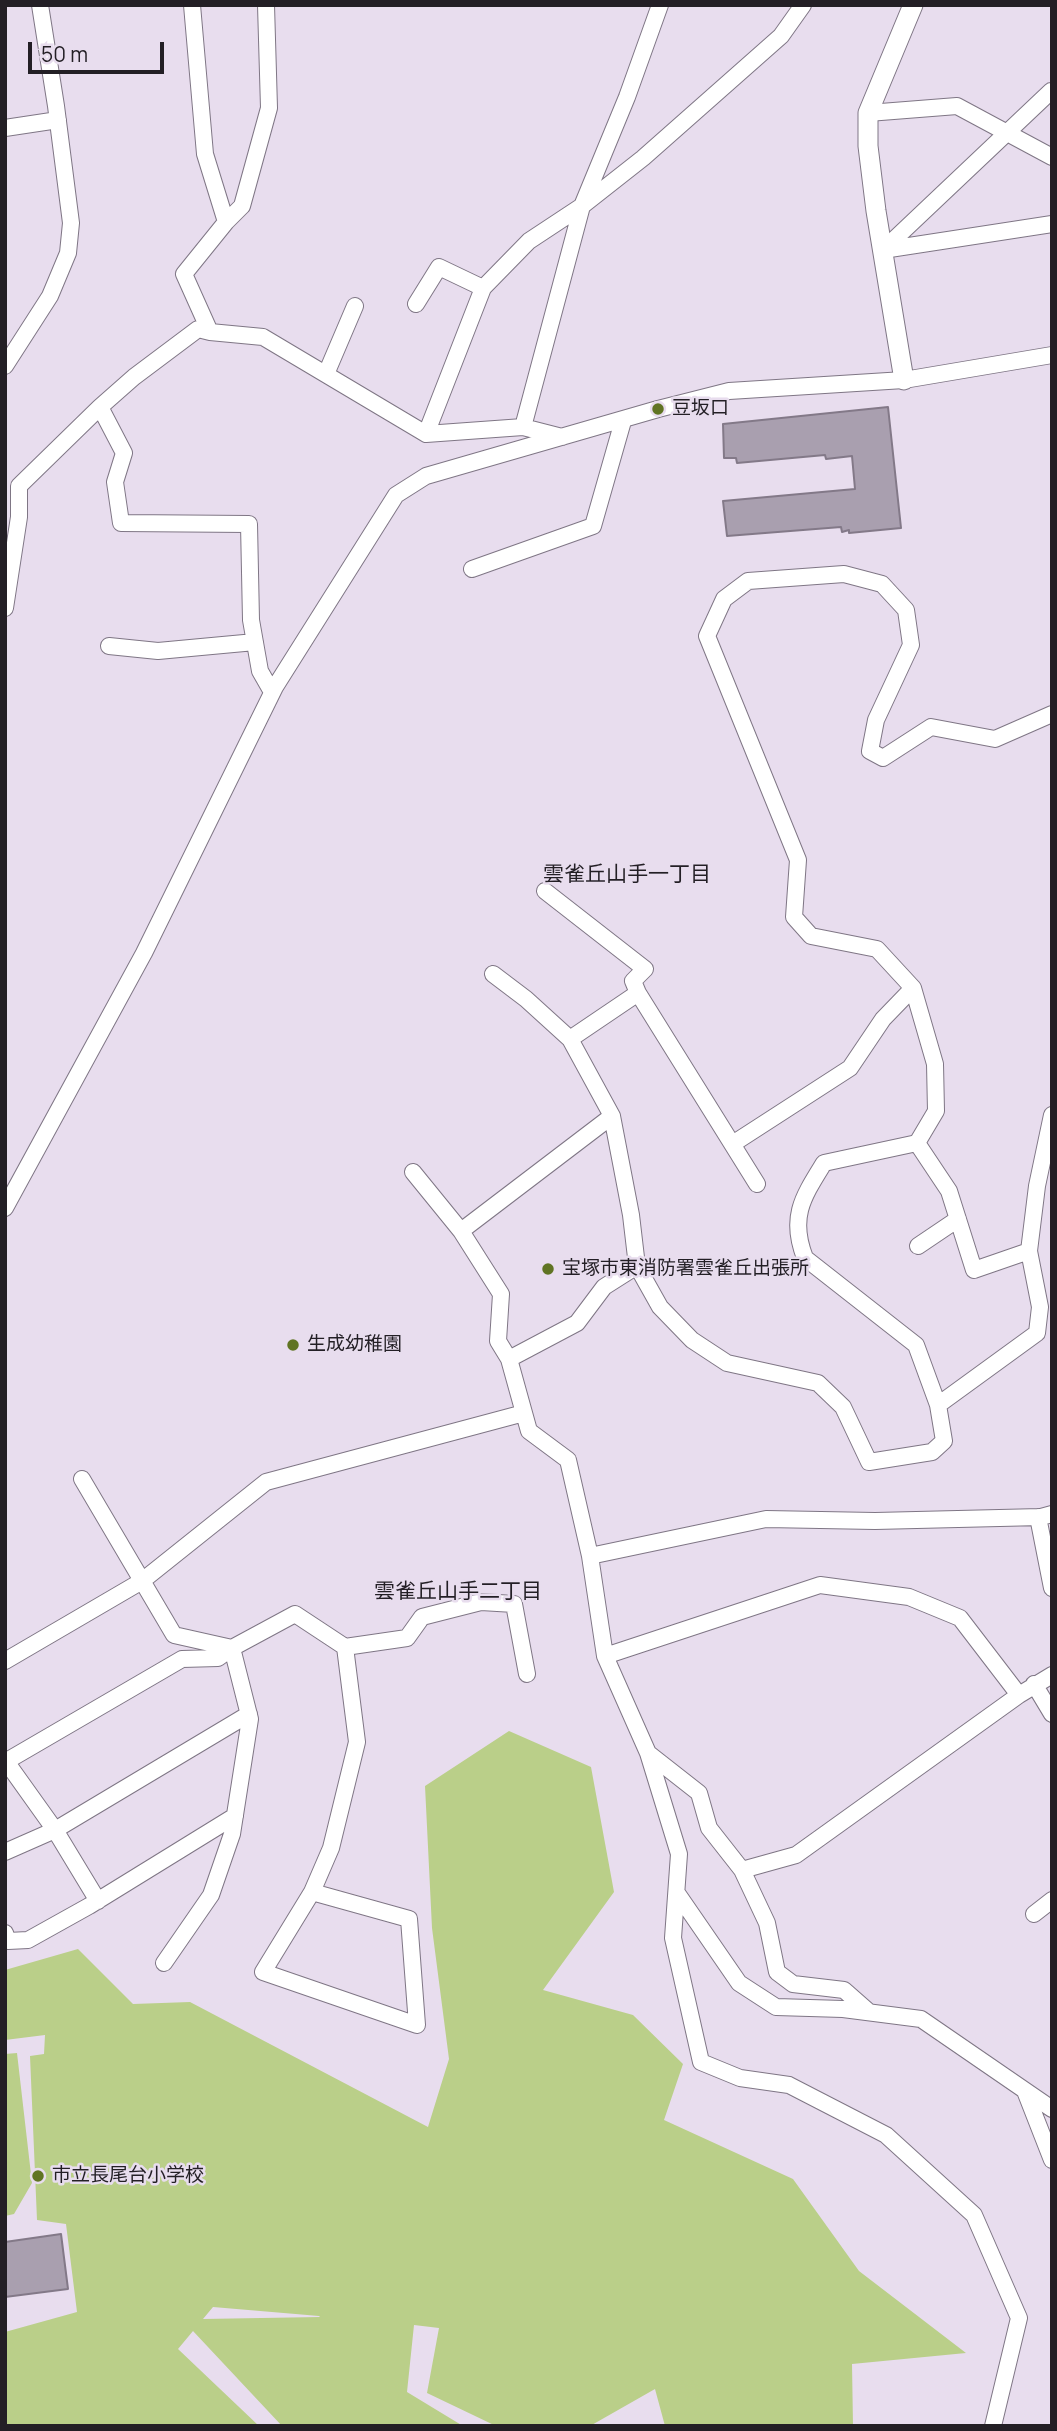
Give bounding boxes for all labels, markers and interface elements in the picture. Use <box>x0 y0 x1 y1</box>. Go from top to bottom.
scale bar <box>32 28 168 72</box>
text: 50 m <box>41 40 88 68</box>
place label: 豆坂口 <box>672 398 729 420</box>
marker: 豆坂口 <box>650 401 666 417</box>
district label: 雲雀丘山手一丁目 <box>543 862 711 888</box>
place label: 宝塚市東消防署雲雀丘出張所 <box>562 1258 809 1280</box>
marker: 宝塚市東消防署雲雀丘出張所 <box>540 1261 556 1277</box>
place label: 生成幼稚園 <box>307 1334 402 1356</box>
marker: 生成幼稚園 <box>285 1337 301 1353</box>
district label: 雲雀丘山手二丁目 <box>374 1579 542 1605</box>
place label: 市立長尾台小学校 <box>52 2165 204 2187</box>
marker: 市立長尾台小学校 <box>30 2168 46 2184</box>

